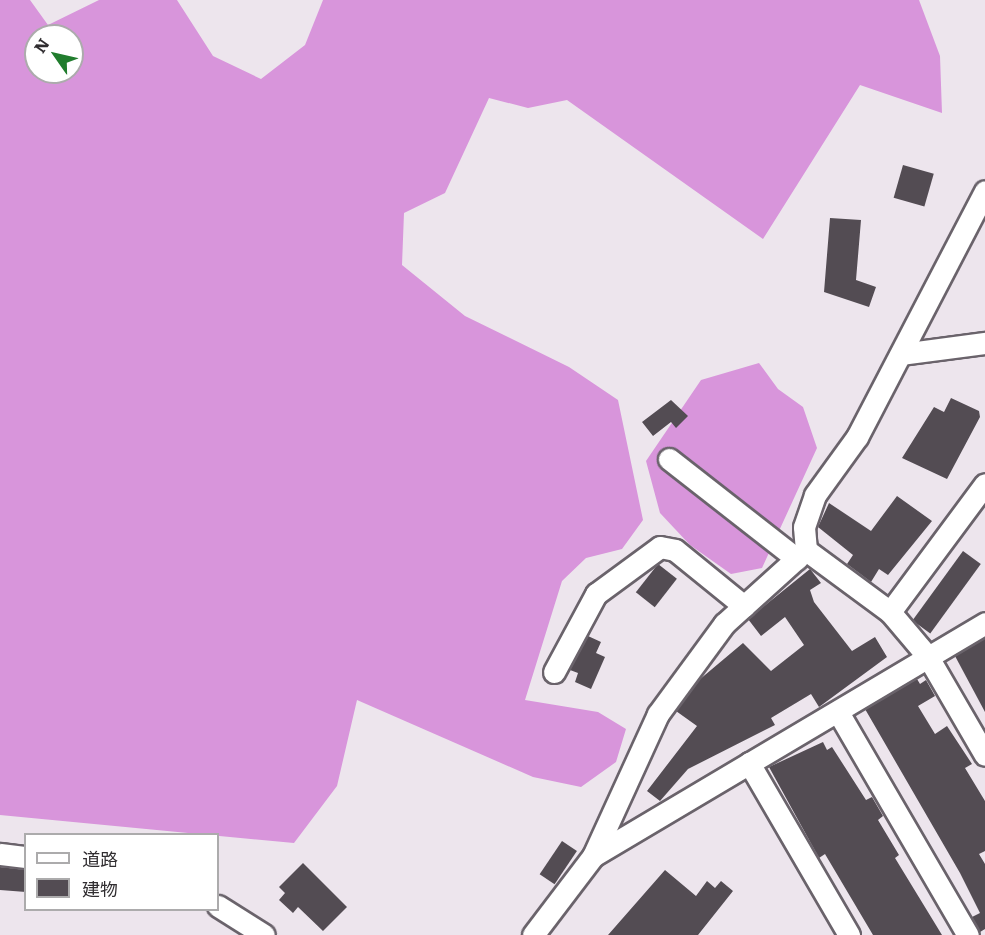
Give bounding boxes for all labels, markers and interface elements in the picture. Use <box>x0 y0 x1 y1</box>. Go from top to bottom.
north arrow <box>24 24 84 84</box>
text: N <box>27 33 54 57</box>
legend <box>24 833 219 911</box>
text: 道路 <box>82 845 118 872</box>
text: 建物 <box>82 875 118 902</box>

